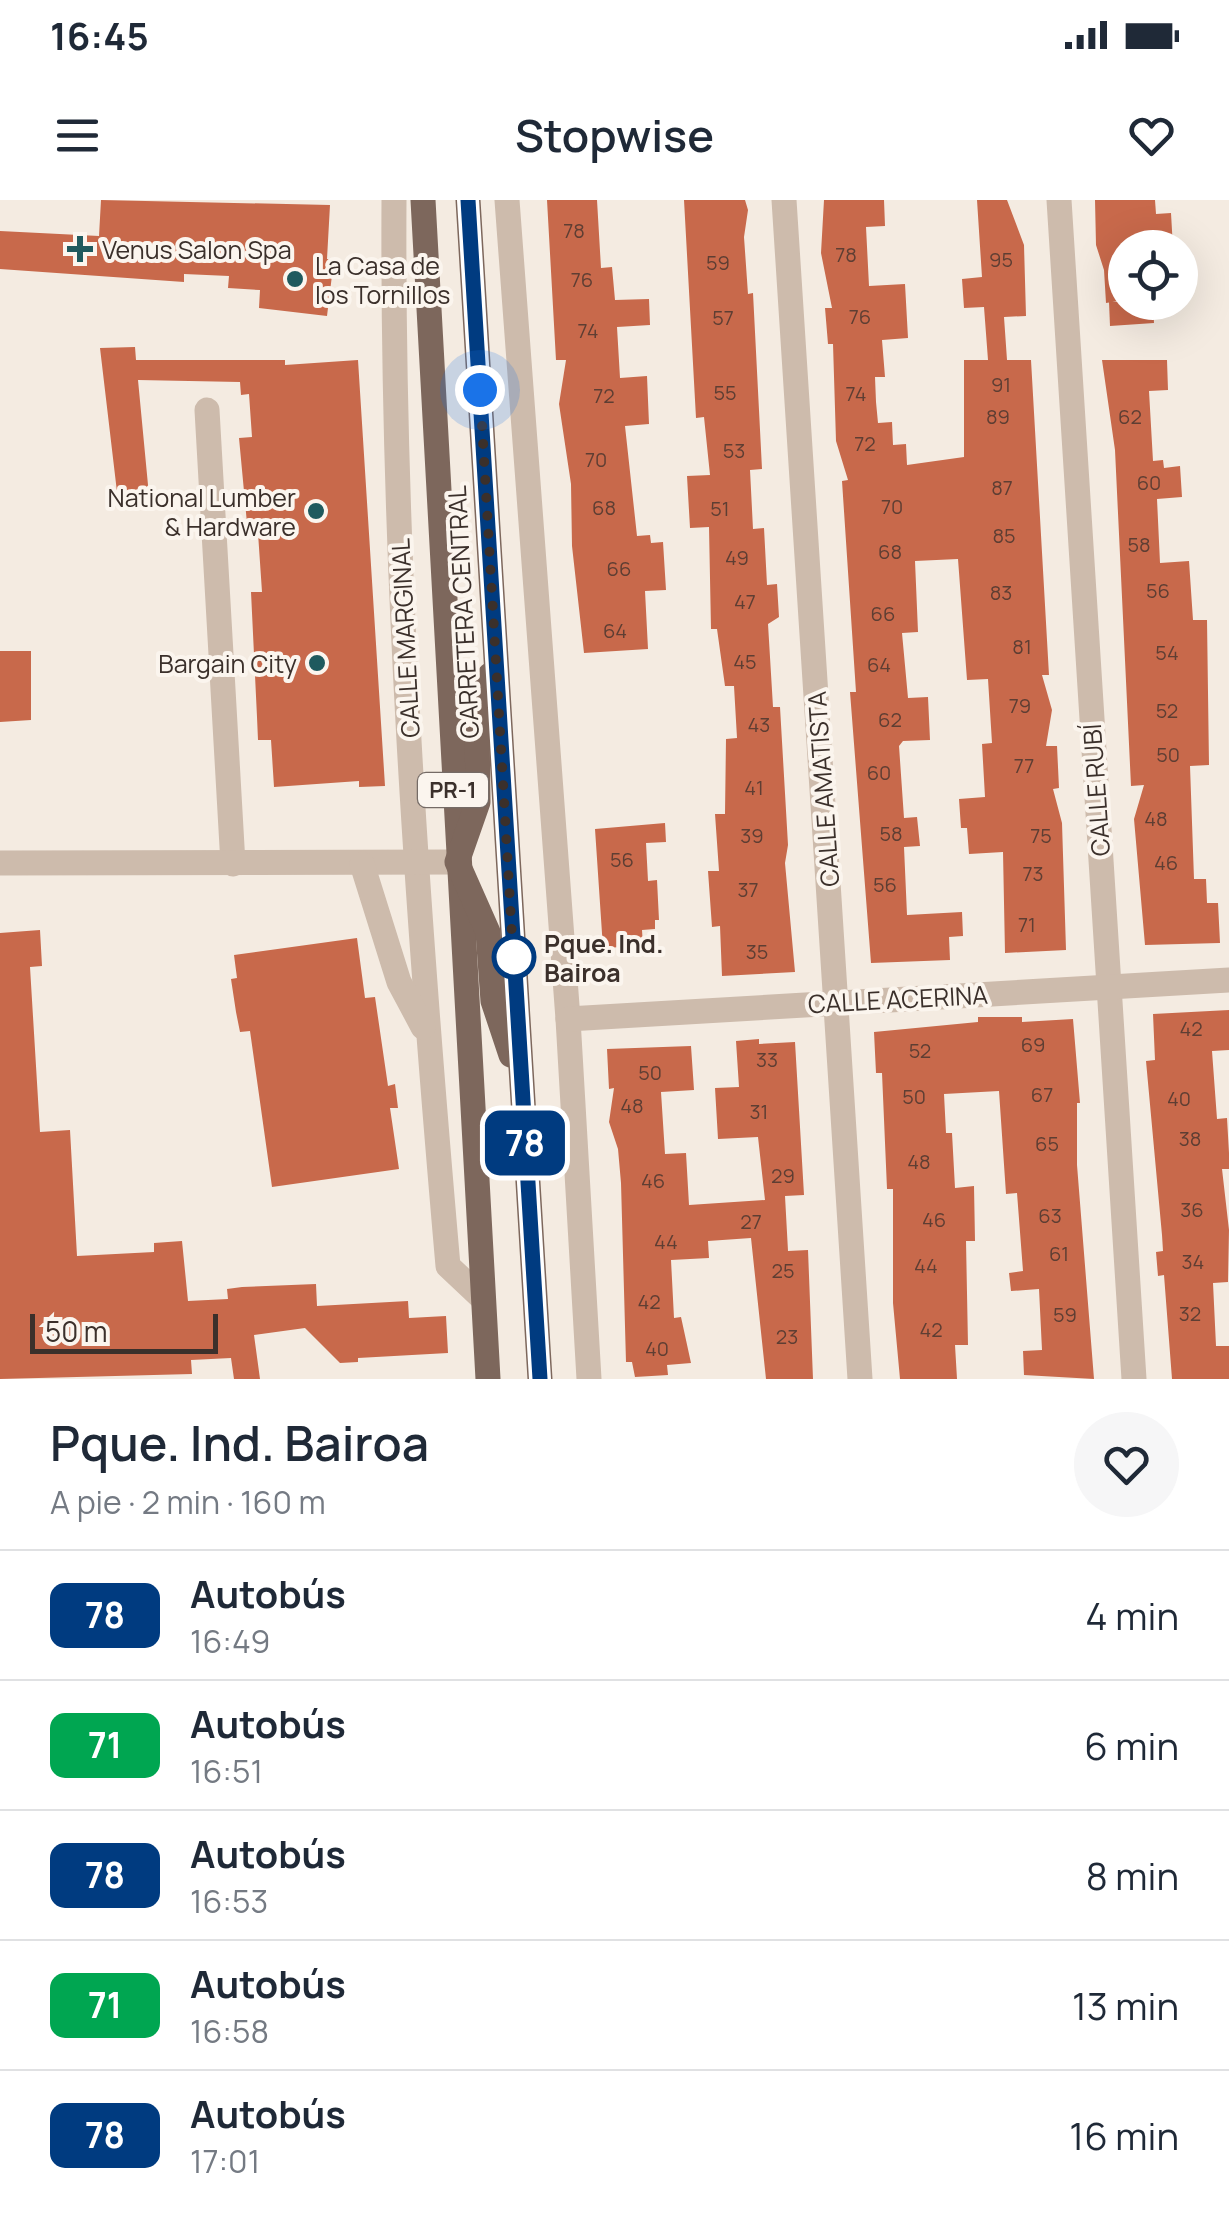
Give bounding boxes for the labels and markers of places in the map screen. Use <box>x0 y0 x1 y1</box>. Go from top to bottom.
place label: Venus Salon Spa <box>102 232 292 267</box>
marker: Venus Salon Spa <box>67 236 93 262</box>
place label: La Casa de los Tornillos <box>315 248 451 312</box>
marker: La Casa de los Tornillos <box>284 268 306 290</box>
place label: National Lumber & Hardware <box>108 480 296 544</box>
marker: National Lumber & Hardware <box>305 500 327 522</box>
place label: Bargain City <box>158 646 297 681</box>
marker: Bargain City <box>306 652 328 674</box>
place label: Pque. Ind. Bairoa <box>544 926 664 990</box>
marker: Pque. Ind. Bairoa <box>493 936 535 978</box>

